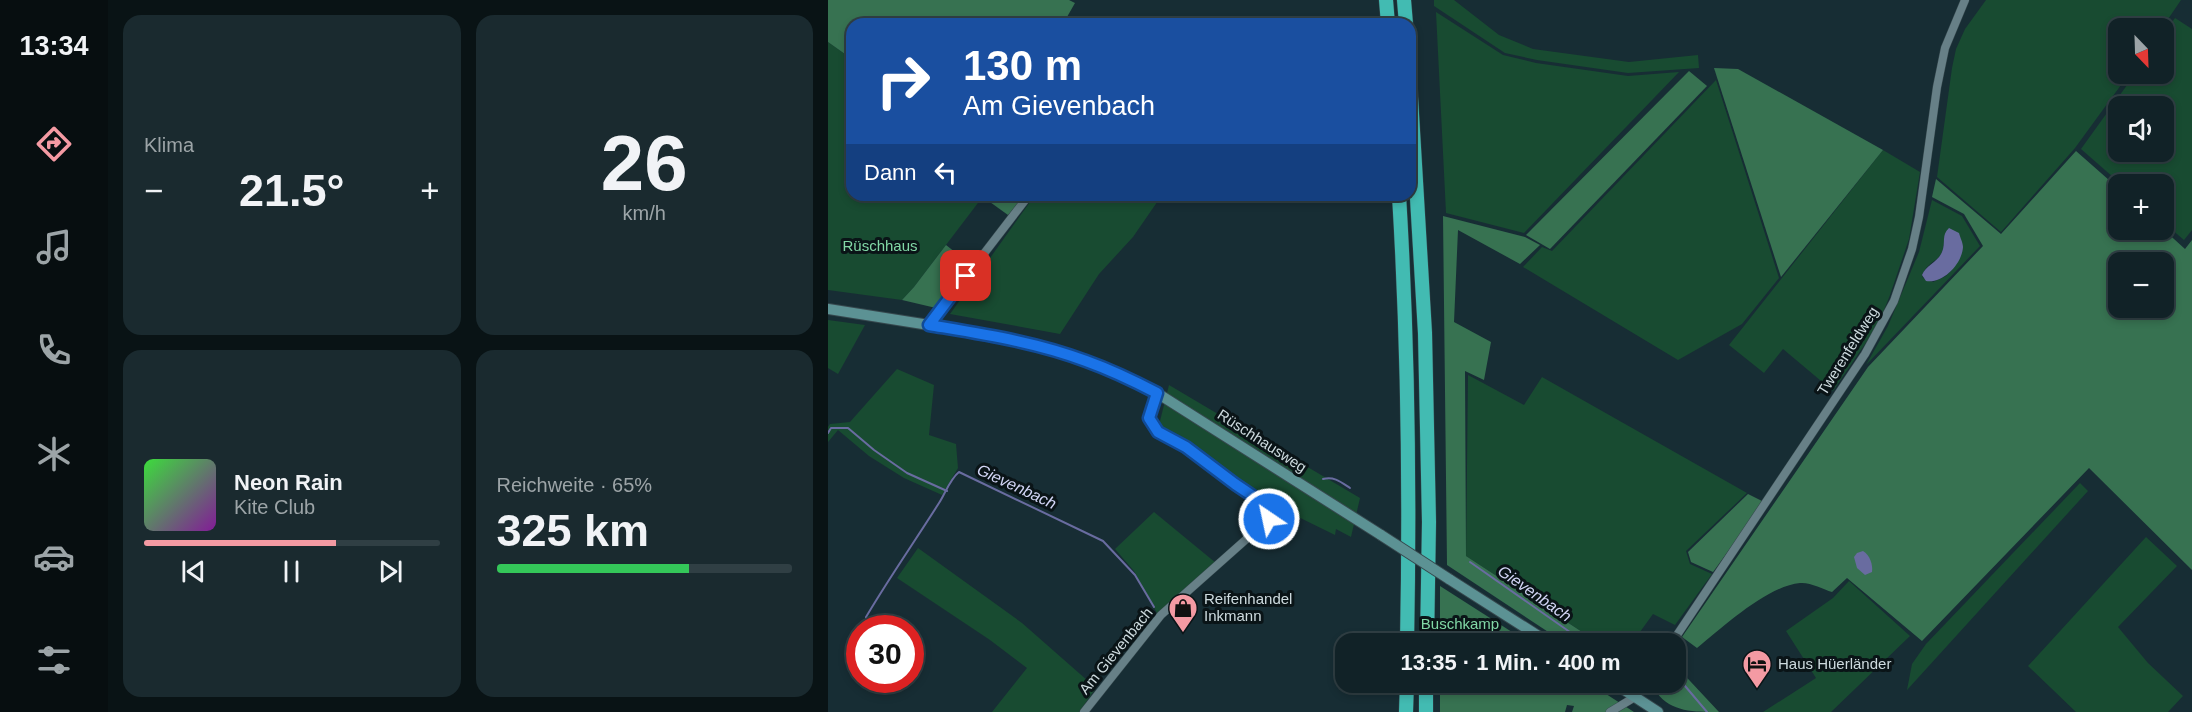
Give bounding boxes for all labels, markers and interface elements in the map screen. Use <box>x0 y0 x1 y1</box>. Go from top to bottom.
north arrow <box>2108 18 2174 84</box>
map controls <box>2108 18 2174 318</box>
text: 13:34 <box>19 31 89 61</box>
icon: right <box>864 42 942 120</box>
text: 130 m <box>963 42 1082 89</box>
text: Am Gievenbach <box>963 91 1155 121</box>
button: sound <box>2108 96 2174 162</box>
text: 26 <box>601 119 688 207</box>
icon: directions <box>33 123 75 165</box>
text: Klima <box>144 134 194 156</box>
icon: left <box>929 156 962 189</box>
text: Dann <box>864 160 917 185</box>
text: 21.5° <box>239 165 345 216</box>
text: − <box>144 172 163 209</box>
text: + <box>420 172 440 209</box>
button: + <box>2108 174 2174 240</box>
text: km/h <box>623 202 666 224</box>
icon: music <box>33 226 75 268</box>
park label: Rüschhaus <box>842 237 918 254</box>
pin <box>940 250 991 301</box>
button: − <box>2108 252 2174 318</box>
icon: arrive <box>949 259 982 292</box>
street label: Twerenfeldweg <box>1814 303 1882 398</box>
icon: phone <box>33 329 75 371</box>
street label: Rüschhausweg <box>1215 406 1310 476</box>
icon: climate <box>33 433 75 475</box>
water label: Gievenbach <box>975 461 1059 512</box>
text: Neon Rain <box>234 470 343 495</box>
text: Reichweite · 65% <box>497 474 652 496</box>
position arrow <box>1237 487 1301 551</box>
text: Kite Club <box>234 496 315 518</box>
text: 325 km <box>497 505 649 556</box>
icon: car <box>33 536 75 578</box>
icon: previous <box>177 555 210 588</box>
icon: pause <box>275 555 308 588</box>
icon: next <box>374 555 407 588</box>
water label: Gievenbach <box>1495 562 1575 625</box>
place label: Reifenhandel Inkmann <box>1204 590 1292 624</box>
shop icon: Reifenhandel Inkmann <box>1167 592 1199 634</box>
street label: Am Gievenbach <box>1075 604 1156 698</box>
speed limit sign: 30 <box>846 615 924 693</box>
park label: Buschkamp <box>1421 615 1499 632</box>
icon: filters <box>33 639 75 681</box>
hotel icon: Haus Hüerländer <box>1741 648 1773 690</box>
text: 13:35 · 1 Min. · 400 m <box>1400 650 1621 675</box>
place label: Haus Hüerländer <box>1778 655 1891 672</box>

